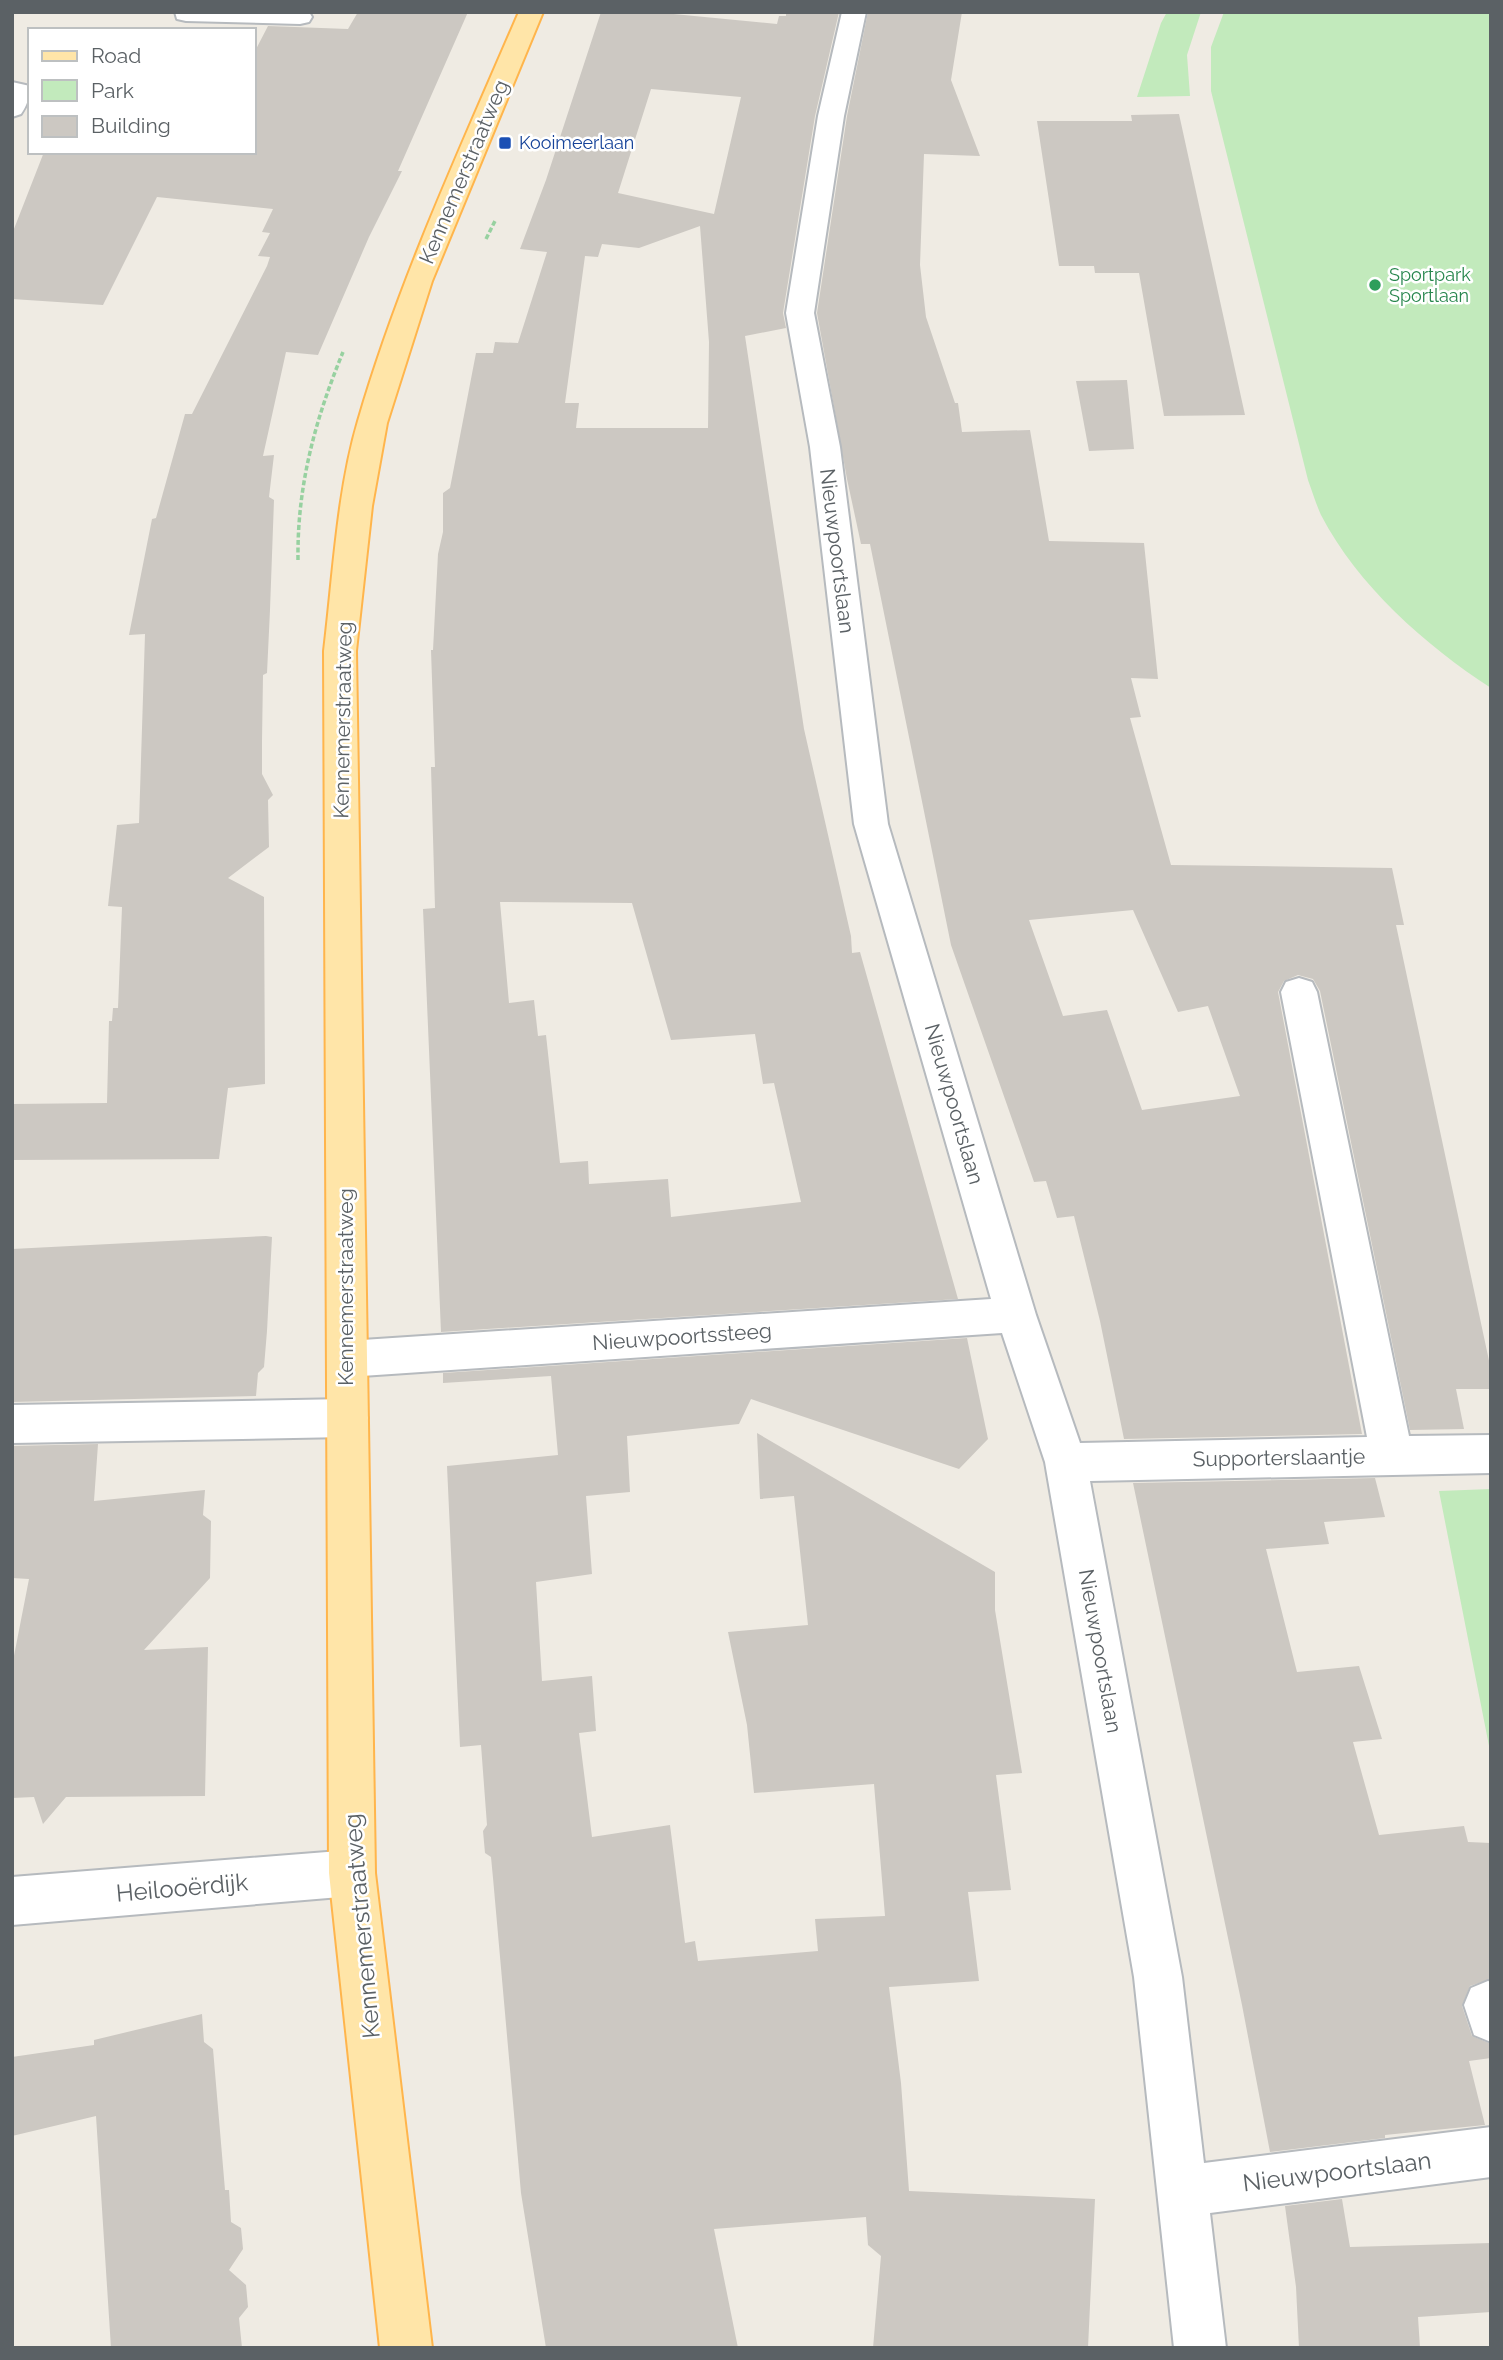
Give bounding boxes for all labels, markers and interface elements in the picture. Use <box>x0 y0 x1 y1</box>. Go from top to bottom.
legend <box>28 28 256 154</box>
text: Road <box>91 43 141 68</box>
street label: Kennemerstraatweg <box>413 76 514 268</box>
text: Park <box>91 78 134 103</box>
text: Building <box>91 113 171 138</box>
place label: Kooimeerlaan <box>519 132 634 153</box>
marker: Kooimeerlaan <box>497 135 513 151</box>
place label: Sportpark Sportlaan <box>1389 264 1471 306</box>
marker: Sportpark Sportlaan <box>1367 277 1383 293</box>
street label: Nieuwpoortslaan <box>815 467 860 635</box>
street label: Kennemerstraatweg <box>328 621 357 819</box>
street label: Nieuwpoortslaan <box>920 1021 989 1187</box>
street label: Kennemerstraatweg <box>333 1188 358 1386</box>
street label: Nieuwpoortssteeg <box>591 1318 773 1355</box>
street label: Supporterslaantje <box>1193 1443 1365 1472</box>
street label: Nieuwpoortslaan <box>1074 1567 1127 1735</box>
street label: Kennemerstraatweg <box>337 1812 386 2040</box>
street label: Heilooërdijk <box>115 1867 249 1908</box>
street label: Nieuwpoortslaan <box>1241 2146 1433 2197</box>

